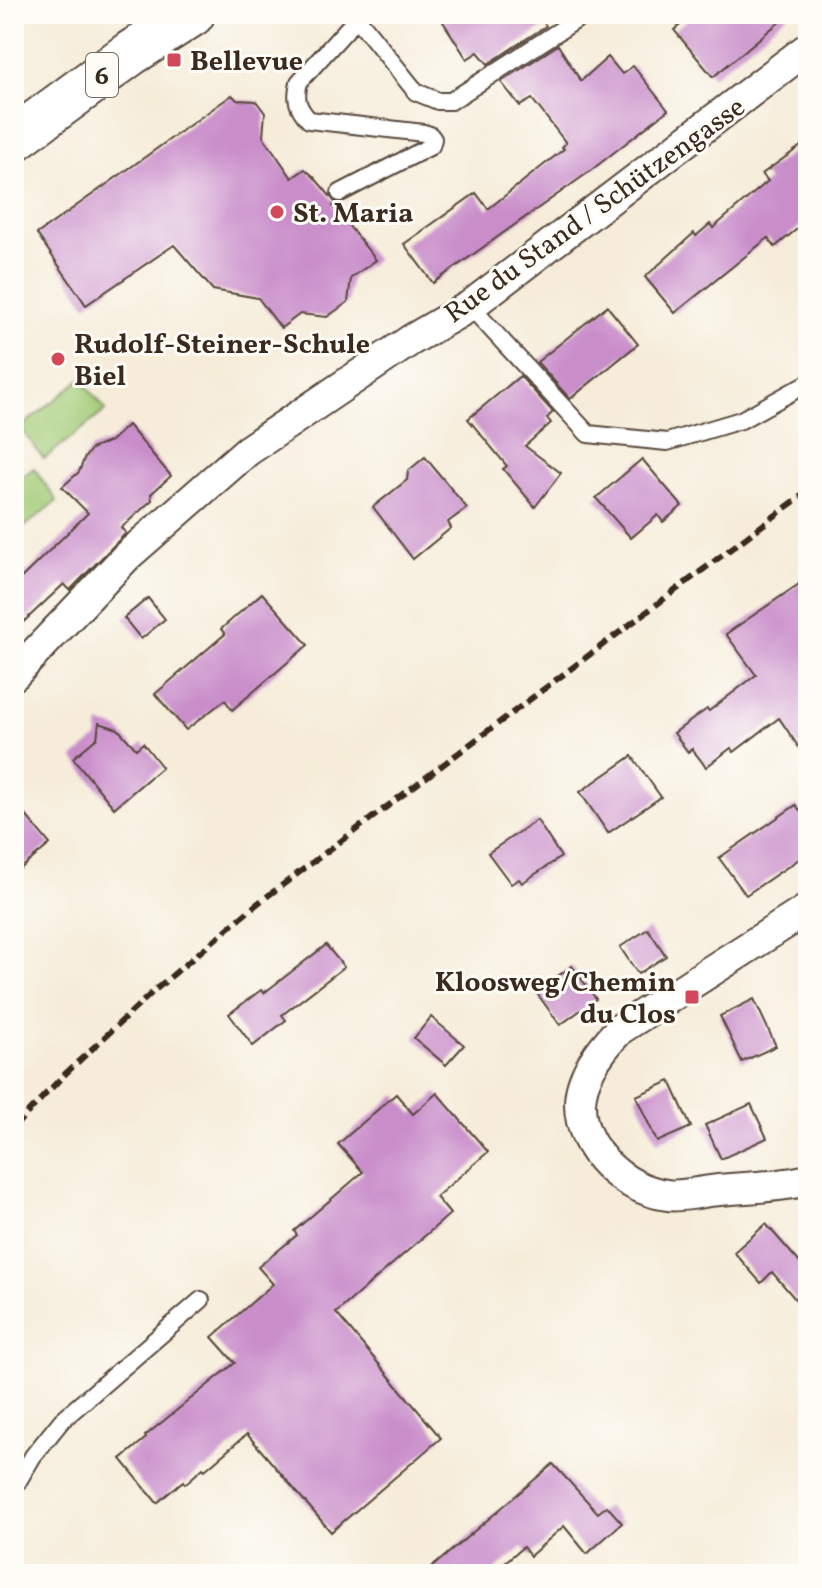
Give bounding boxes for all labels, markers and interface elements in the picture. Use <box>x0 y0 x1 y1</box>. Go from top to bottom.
place label: Bellevue <box>190 43 303 82</box>
marker: Bellevue <box>165 51 183 69</box>
road number: 6 <box>86 53 118 97</box>
street label: Rue du Stand / Schützengasse <box>437 88 754 334</box>
place label: St. Maria <box>293 195 414 234</box>
marker: St. Maria <box>268 203 286 221</box>
place label: Rudolf-Steiner-Schule Biel <box>74 326 370 397</box>
marker: Rudolf-Steiner-Schule Biel <box>49 350 67 368</box>
place label: Kloosweg/Chemin du Clos <box>435 964 676 1035</box>
marker: Kloosweg/Chemin du Clos <box>683 988 701 1006</box>

